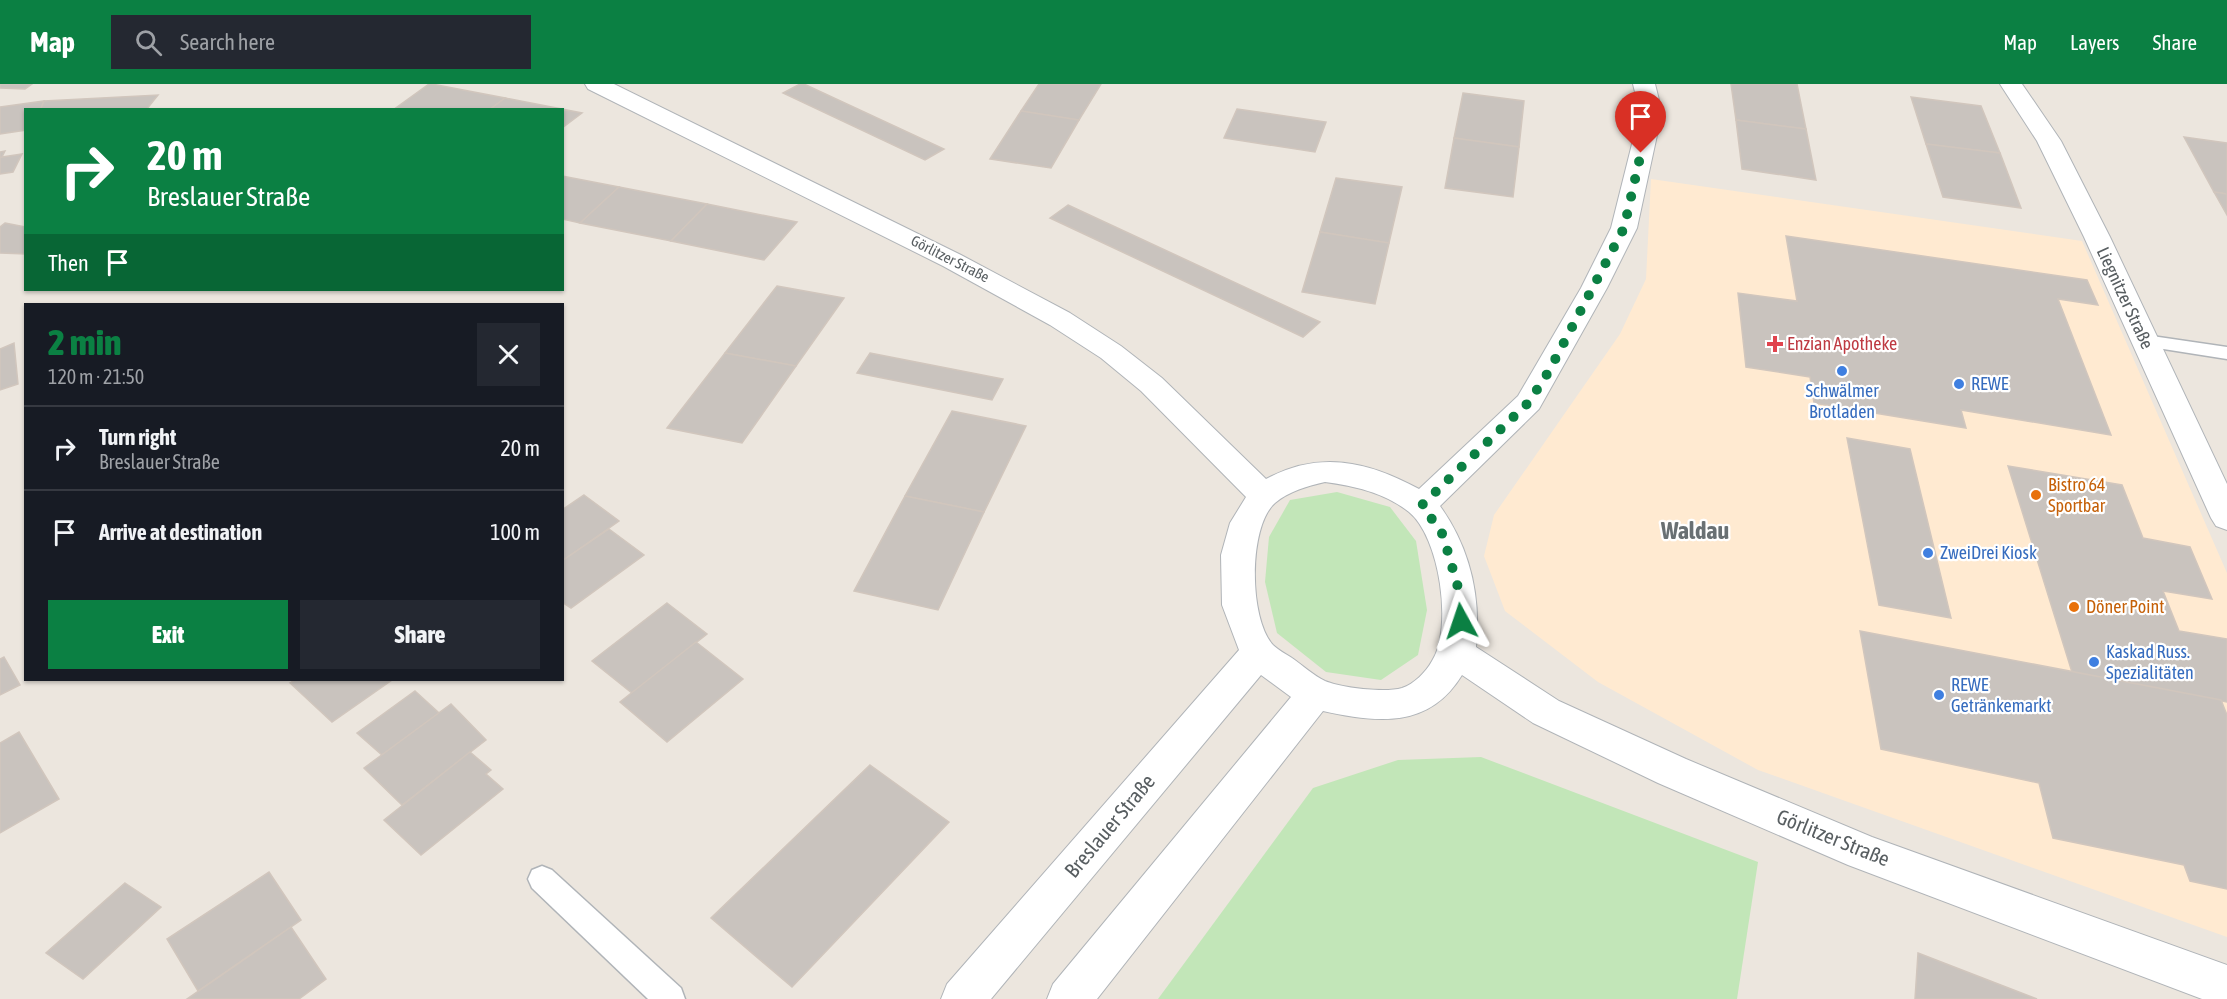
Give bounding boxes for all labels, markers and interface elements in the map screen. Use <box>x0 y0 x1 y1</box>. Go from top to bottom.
search box <box>111 15 531 69</box>
text: Map <box>30 26 75 58</box>
icon: search <box>132 26 165 59</box>
text: Search here <box>180 29 275 55</box>
text: Map <box>2003 30 2037 54</box>
text: Layers <box>2070 30 2120 54</box>
text: Share <box>2153 30 2197 54</box>
pin <box>1615 91 1666 153</box>
icon: arrive <box>1624 100 1657 133</box>
text: 20 m <box>147 131 222 179</box>
icon: right <box>48 132 126 210</box>
text: Breslauer Straße <box>147 181 310 212</box>
street label: Görlitzer Straße <box>908 232 992 286</box>
street label: Liegnitzer Straße <box>2093 243 2158 352</box>
icon: arrive <box>101 246 134 279</box>
text: Then <box>48 250 89 276</box>
text: 2 min <box>48 321 122 363</box>
button: close <box>477 323 540 386</box>
place label: Enzian Apotheke <box>1787 333 1897 354</box>
marker: Enzian Apotheke <box>1768 337 1782 351</box>
marker: Schwälmer Brotladen <box>1835 364 1849 378</box>
text: 120 m · 21:50 <box>48 365 144 388</box>
place label: REWE <box>1971 373 2009 394</box>
marker: REWE <box>1952 377 1966 391</box>
place label: Schwälmer Brotladen <box>1805 380 1879 422</box>
text: Turn right <box>99 424 176 450</box>
icon: right <box>48 432 81 465</box>
text: 20 m <box>500 435 540 461</box>
text: Breslauer Straße <box>99 450 220 473</box>
place label: Bistro 64 Sportbar <box>2048 474 2106 516</box>
marker: Bistro 64 Sportbar <box>2029 488 2043 502</box>
icon: arrive <box>48 516 81 549</box>
district label: Waldau <box>1660 517 1729 544</box>
text: Arrive at destination <box>99 519 262 545</box>
text: 100 m <box>490 519 540 545</box>
place label: ZweiDrei Kiosk <box>1940 542 2037 563</box>
marker: ZweiDrei Kiosk <box>1921 546 1935 560</box>
position arrow <box>1429 589 1493 653</box>
place label: Döner Point <box>2086 596 2164 617</box>
button: Exit <box>48 600 288 669</box>
button: Share <box>300 600 540 669</box>
marker: Döner Point <box>2067 600 2081 614</box>
place label: Kaskad Russ. Spezialitäten <box>2106 641 2194 683</box>
marker: Kaskad Russ. Spezialitäten <box>2087 655 2101 669</box>
place label: REWE Getränkemarkt <box>1951 674 2051 716</box>
marker: REWE Getränkemarkt <box>1932 688 1946 702</box>
street label: Breslauer Straße <box>1059 769 1159 882</box>
street label: Görlitzer Straße <box>1774 804 1893 871</box>

